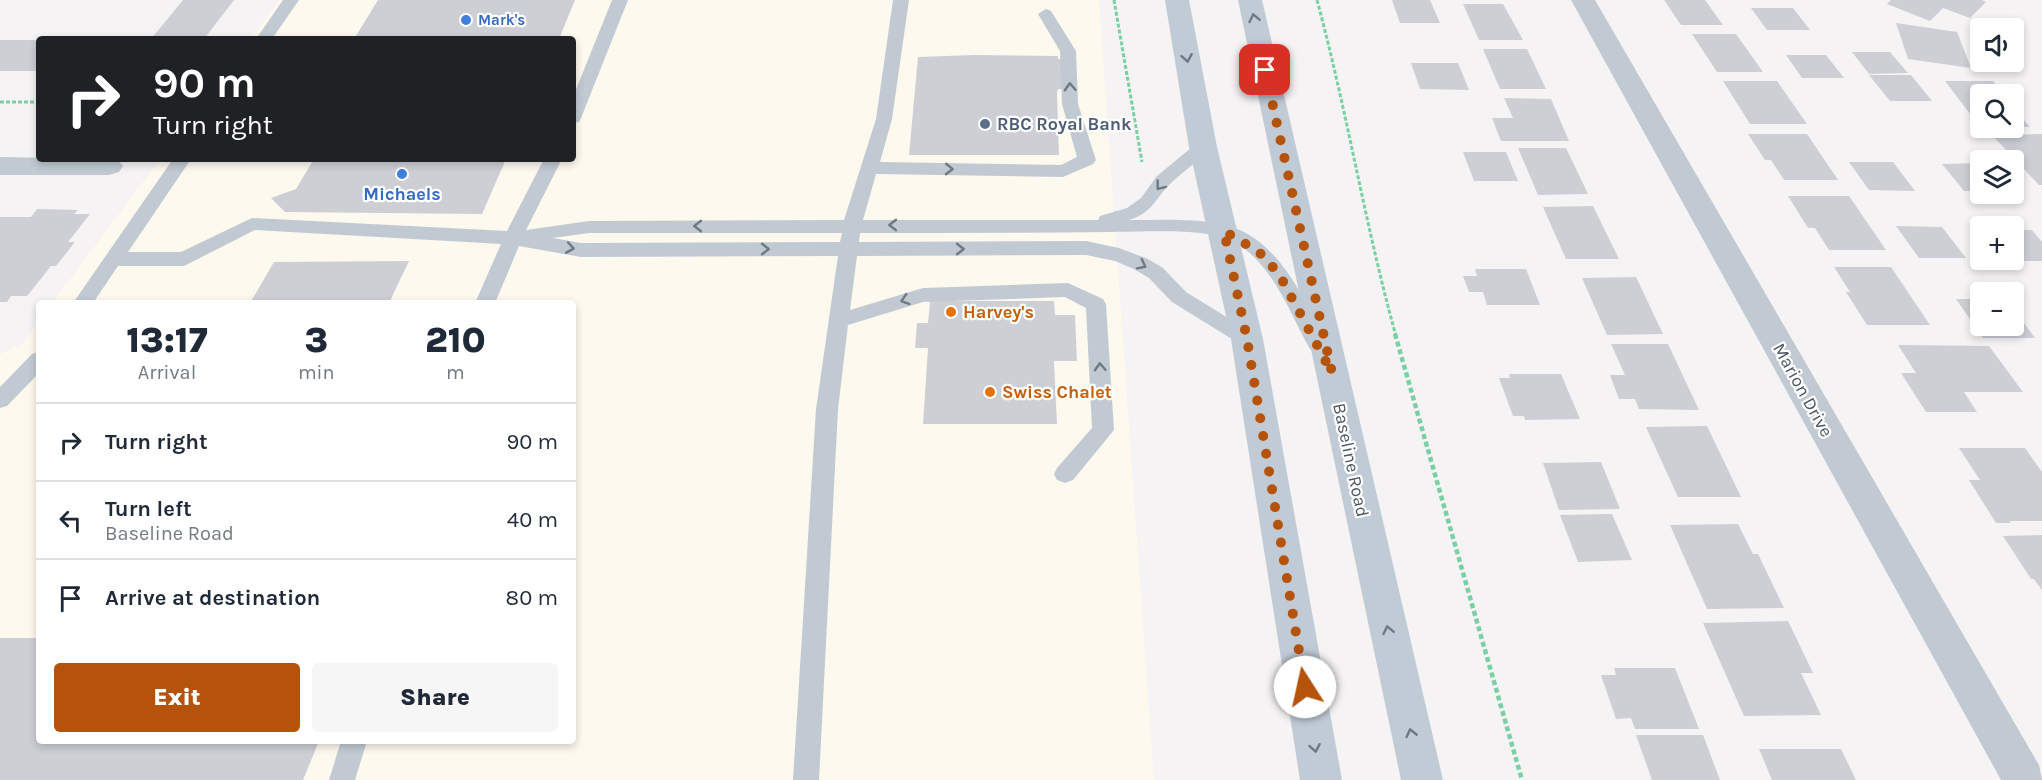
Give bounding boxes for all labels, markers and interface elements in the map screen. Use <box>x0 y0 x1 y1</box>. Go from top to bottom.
place label: Mark's <box>478 11 525 29</box>
marker: Mark's <box>459 13 473 27</box>
one-way arrow <box>1248 13 1261 23</box>
map controls <box>1970 18 2024 336</box>
button: sound <box>1970 18 2024 72</box>
pin <box>1239 44 1290 95</box>
one-way arrow <box>1180 52 1193 62</box>
icon: arrive <box>1248 53 1281 86</box>
text: 90 m <box>153 58 256 108</box>
icon: right <box>54 60 132 138</box>
one-way arrow <box>1063 83 1076 92</box>
button: search <box>1970 84 2024 138</box>
text: Turn right <box>153 109 273 141</box>
place label: RBC Royal Bank <box>997 113 1132 135</box>
marker: RBC Royal Bank <box>978 117 992 131</box>
button: layers <box>1970 150 2024 204</box>
one-way arrow <box>944 163 953 176</box>
marker: Michaels <box>395 167 409 181</box>
one-way arrow <box>1156 179 1167 190</box>
place label: Michaels <box>363 183 441 205</box>
button: + <box>1970 216 2024 270</box>
one-way arrow <box>888 219 897 231</box>
one-way arrow <box>693 220 702 232</box>
one-way arrow <box>565 241 575 254</box>
one-way arrow <box>761 243 770 256</box>
one-way arrow <box>956 243 965 255</box>
one-way arrow <box>1135 258 1146 270</box>
button: − <box>1970 282 2024 336</box>
one-way arrow <box>900 293 911 305</box>
place label: Harvey's <box>963 301 1034 323</box>
marker: Harvey's <box>944 305 958 319</box>
text: 13:17 <box>126 319 208 361</box>
text: 3 <box>304 319 328 361</box>
text: 210 <box>425 319 486 361</box>
street label: Marion Drive <box>1768 339 1838 441</box>
text: Arrival <box>138 361 196 384</box>
text: min <box>298 361 335 384</box>
text: m <box>446 361 465 384</box>
one-way arrow <box>1093 362 1106 371</box>
place label: Swiss Chalet <box>1002 381 1112 403</box>
marker: Swiss Chalet <box>983 385 997 399</box>
street label: Baseline Road <box>1328 401 1374 519</box>
icon: right <box>54 426 87 459</box>
text: Turn right <box>105 429 208 455</box>
text: 90 m <box>506 429 558 455</box>
text: Turn left <box>105 496 192 522</box>
icon: left <box>54 504 87 537</box>
text: 40 m <box>507 507 558 533</box>
text: Baseline Road <box>105 522 234 545</box>
icon: arrive <box>54 582 87 615</box>
text: Arrive at destination <box>105 585 320 611</box>
text: 80 m <box>506 585 558 611</box>
one-way arrow <box>1382 625 1395 635</box>
position arrow <box>1273 655 1337 719</box>
button: Exit <box>54 663 300 732</box>
button: Share <box>312 663 558 732</box>
one-way arrow <box>1405 729 1418 739</box>
one-way arrow <box>1309 744 1321 753</box>

